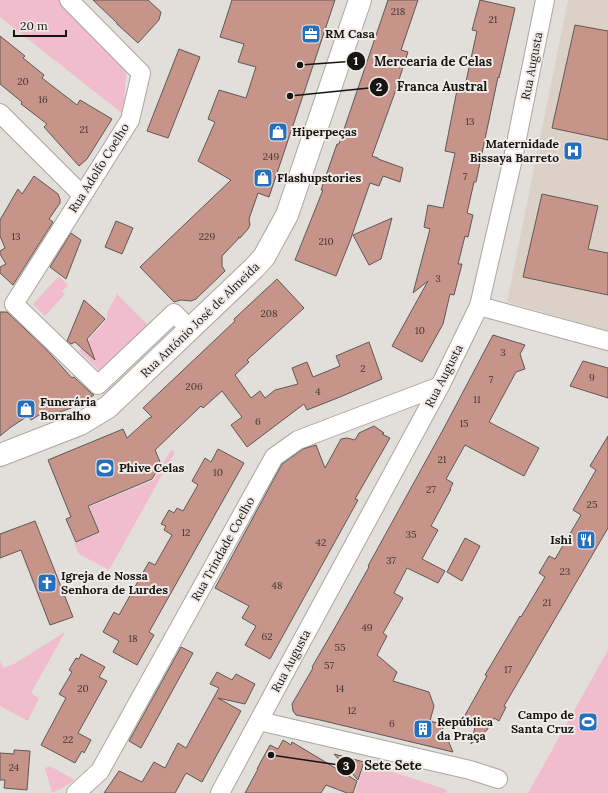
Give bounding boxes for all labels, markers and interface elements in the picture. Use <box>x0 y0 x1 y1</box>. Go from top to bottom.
house number: 218 <box>391 5 406 18</box>
scale bar <box>14 12 66 38</box>
house number: 21 <box>488 13 498 26</box>
text: 20 m <box>20 18 48 33</box>
office icon: RM Casa <box>300 23 322 45</box>
place label: RM Casa <box>325 26 375 41</box>
street label: Rua Augusta <box>518 31 545 101</box>
callout: Mercearia de Celas <box>346 49 500 74</box>
text: 1 <box>354 53 359 68</box>
text: Mercearia de Celas <box>374 53 492 70</box>
callout: Franca Austral <box>369 74 495 99</box>
house number: 20 <box>17 75 29 88</box>
text: Franca Austral <box>397 78 487 95</box>
text: 2 <box>376 79 382 94</box>
house number: 16 <box>38 93 48 106</box>
house number: 13 <box>465 115 475 128</box>
street label: Rua Adolfo Coelho <box>65 120 132 215</box>
shop icon: Hiperpeças <box>267 121 289 143</box>
house number: 21 <box>79 123 89 136</box>
place label: Hiperpeças <box>292 124 357 139</box>
place label: Maternidade Bissaya Barreto <box>470 136 560 165</box>
hospital icon: Maternidade Bissaya Barreto <box>562 140 584 162</box>
house number: 249 <box>263 150 279 163</box>
shop icon: Flashupstories <box>252 167 274 189</box>
place label: Flashupstories <box>277 170 361 185</box>
house number: 7 <box>463 170 468 183</box>
house number: 13 <box>11 230 21 243</box>
house number: 229 <box>199 230 215 243</box>
house number: 210 <box>318 235 334 248</box>
street label: Rua António José de Almeida <box>137 259 262 380</box>
house number: 3 <box>435 272 441 285</box>
house number: 208 <box>260 307 278 320</box>
house number: 10 <box>415 324 425 337</box>
street label: Rua Augusta <box>421 342 466 410</box>
house number: 3 <box>500 346 506 359</box>
house number: 2 <box>360 362 366 375</box>
house number: 9 <box>589 371 595 384</box>
house number: 7 <box>489 373 494 386</box>
house number: 206 <box>185 380 203 393</box>
house number: 4 <box>315 385 321 398</box>
house number: 11 <box>473 393 481 406</box>
place label: Funerária Borralho <box>40 394 97 423</box>
shop icon: Funerária Borralho <box>15 398 37 420</box>
house number: 6 <box>255 415 261 428</box>
house number: 15 <box>459 417 469 430</box>
house number: 21 <box>437 453 447 466</box>
sports icon: Phive Celas <box>94 457 116 479</box>
place label: Phive Celas <box>119 460 185 475</box>
house number: 10 <box>213 466 223 479</box>
house number: 27 <box>426 483 436 496</box>
street label: Rua Trindade Coelho <box>188 494 257 604</box>
house number: 25 <box>587 498 597 511</box>
house number: 12 <box>181 526 191 539</box>
house number: 35 <box>405 528 417 541</box>
restaurant icon: Ishi <box>575 529 597 551</box>
place label: Ishi <box>550 532 572 547</box>
house number: 42 <box>316 536 326 549</box>
house number: 37 <box>386 554 396 567</box>
house number: 23 <box>560 565 571 578</box>
place label: Igreja de Nossa Senhora de Lurdes <box>61 568 168 597</box>
church icon: Igreja de Nossa Senhora de Lurdes <box>36 572 58 594</box>
house number: 48 <box>271 579 283 592</box>
house number: 21 <box>542 596 552 609</box>
house number: 49 <box>361 621 373 634</box>
street label: Rua Augusta <box>268 627 313 695</box>
house number: 62 <box>261 630 273 643</box>
house number: 18 <box>128 632 138 645</box>
house number: 55 <box>335 641 345 654</box>
house number: 57 <box>324 659 334 672</box>
house number: 17 <box>504 663 513 676</box>
house number: 20 <box>77 682 89 695</box>
house number: 14 <box>335 682 345 695</box>
house number: 12 <box>347 704 357 717</box>
place label: Campo de Santa Cruz <box>511 707 575 736</box>
sports icon: Campo de Santa Cruz <box>577 711 599 733</box>
place label: República da Praça <box>437 714 494 743</box>
house number: 6 <box>389 717 395 730</box>
building icon: República da Praça <box>412 718 434 740</box>
house number: 22 <box>63 733 73 746</box>
callout: Sete Sete <box>336 753 430 778</box>
text: Sete Sete <box>364 757 422 774</box>
text: 3 <box>343 758 350 773</box>
house number: 24 <box>9 761 20 774</box>

